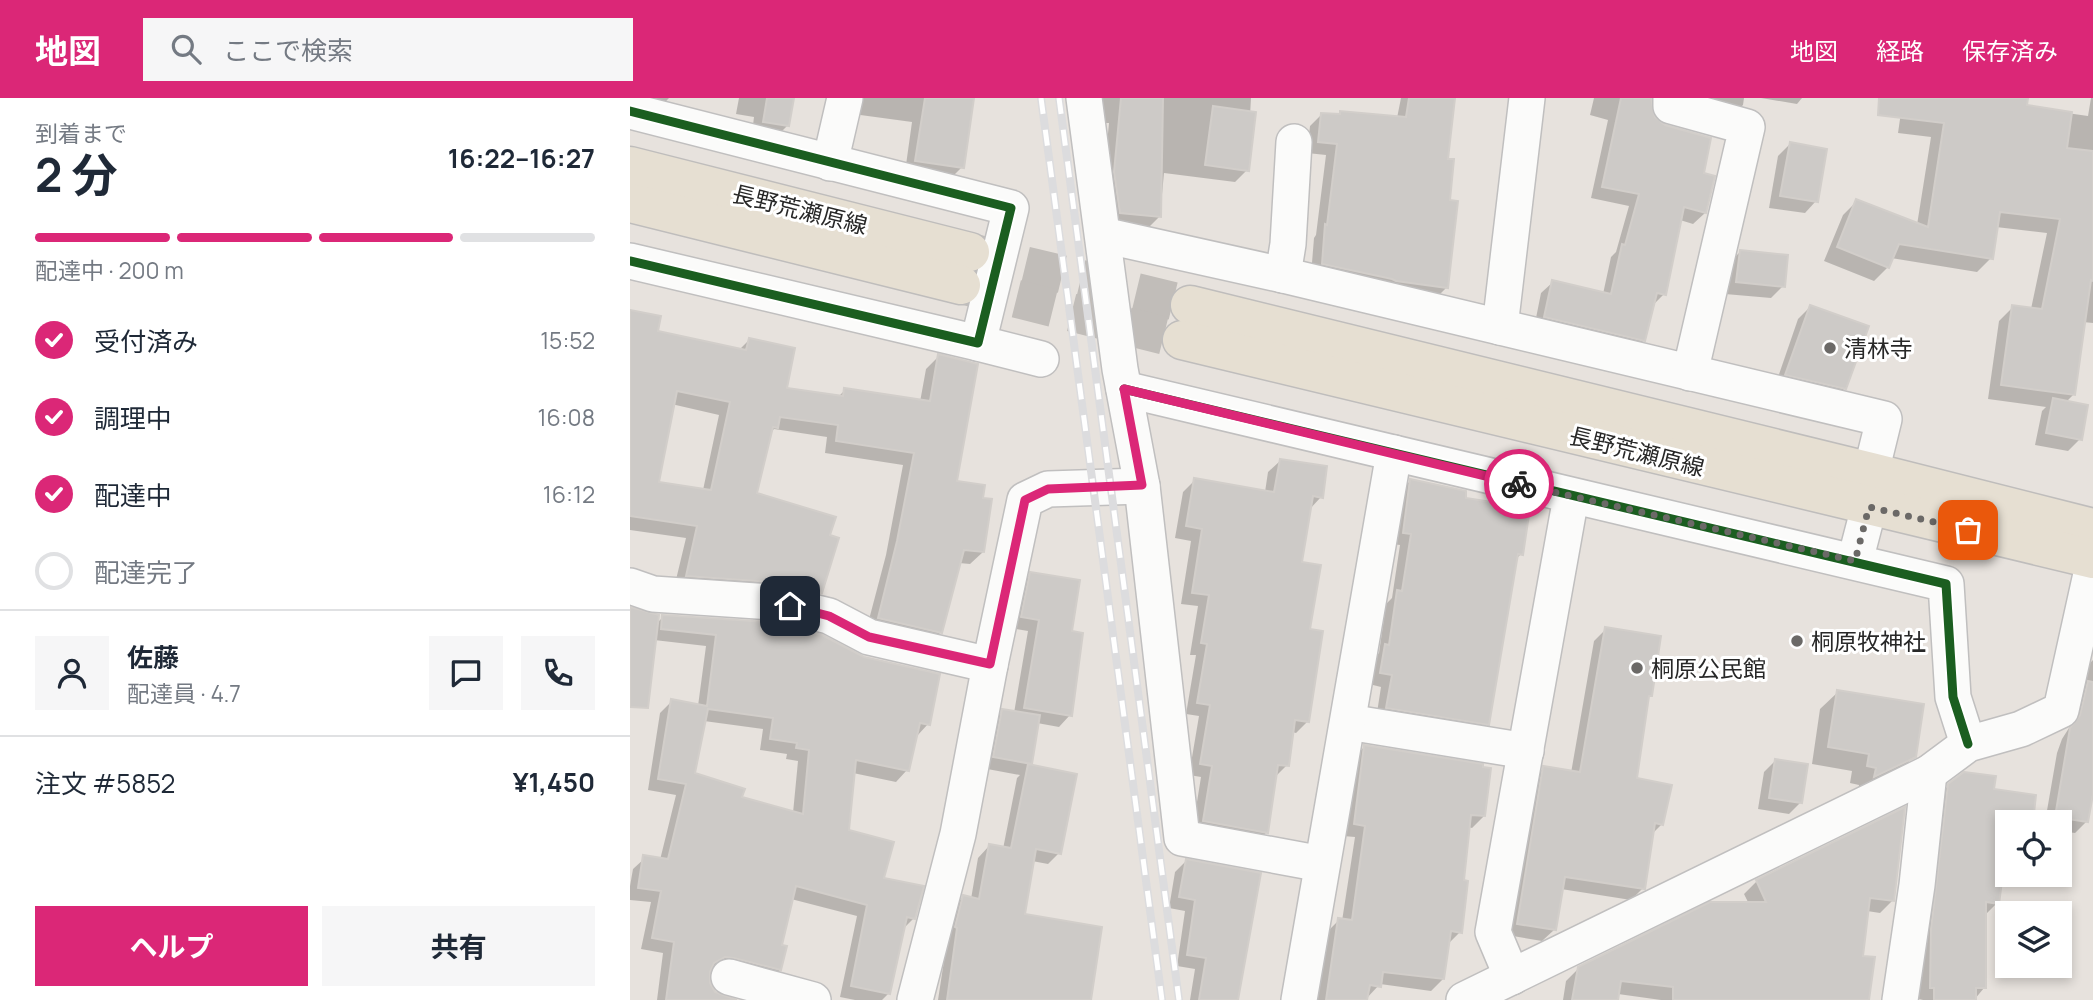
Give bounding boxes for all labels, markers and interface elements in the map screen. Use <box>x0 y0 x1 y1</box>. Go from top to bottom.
search box <box>143 18 633 81</box>
text: 地図 <box>35 28 101 73</box>
icon: search <box>167 30 205 68</box>
text: ここで検索 <box>223 32 353 68</box>
text: 地図 <box>1790 34 1838 67</box>
text: 経路 <box>1876 34 1924 67</box>
text: 保存済み <box>1962 34 2058 67</box>
text: 到着まで <box>35 117 127 149</box>
text: 16:22–16:27 <box>448 140 595 176</box>
text: 2 分 <box>35 143 118 206</box>
street label: 長野荒瀬原線 <box>729 177 871 241</box>
text: 配達中 · 200 m <box>35 254 184 286</box>
icon: check <box>35 321 73 359</box>
text: 受付済み <box>94 323 198 359</box>
text: 15:52 <box>540 324 595 356</box>
place label: 清林寺 <box>1844 332 1913 364</box>
marker: 清林寺 <box>1822 340 1838 356</box>
icon: check <box>35 398 73 436</box>
text: 調理中 <box>94 400 172 436</box>
text: 16:08 <box>538 401 595 433</box>
street label: 長野荒瀬原線 <box>1566 419 1708 483</box>
courier <box>1484 449 1554 519</box>
icon: bike <box>1500 465 1538 503</box>
icon: check <box>35 475 73 513</box>
text: 配達中 <box>94 477 172 513</box>
text: 16:12 <box>543 478 595 510</box>
pin <box>1938 500 1998 560</box>
icon: bag <box>1949 511 1987 549</box>
text: 配達完了 <box>94 554 198 590</box>
pin <box>760 576 820 636</box>
icon: home <box>771 587 809 625</box>
place label: 桐原牧神社 <box>1811 625 1926 657</box>
marker: 桐原牧神社 <box>1789 633 1805 649</box>
button: person <box>35 636 109 710</box>
button: chat <box>429 636 503 710</box>
button: phone <box>521 636 595 710</box>
text: 佐藤 <box>127 639 179 675</box>
place label: 桐原公民館 <box>1651 652 1766 684</box>
marker: 桐原公民館 <box>1629 660 1645 676</box>
text: 配達員 · 4.7 <box>127 677 241 709</box>
text: ¥1,450 <box>513 764 595 800</box>
text: 注文 #5852 <box>35 765 175 801</box>
map controls <box>1995 810 2072 978</box>
button: locate <box>1995 810 2072 887</box>
button: layers <box>1995 901 2072 978</box>
button: ヘルプ <box>35 906 308 986</box>
button: 共有 <box>322 906 595 986</box>

